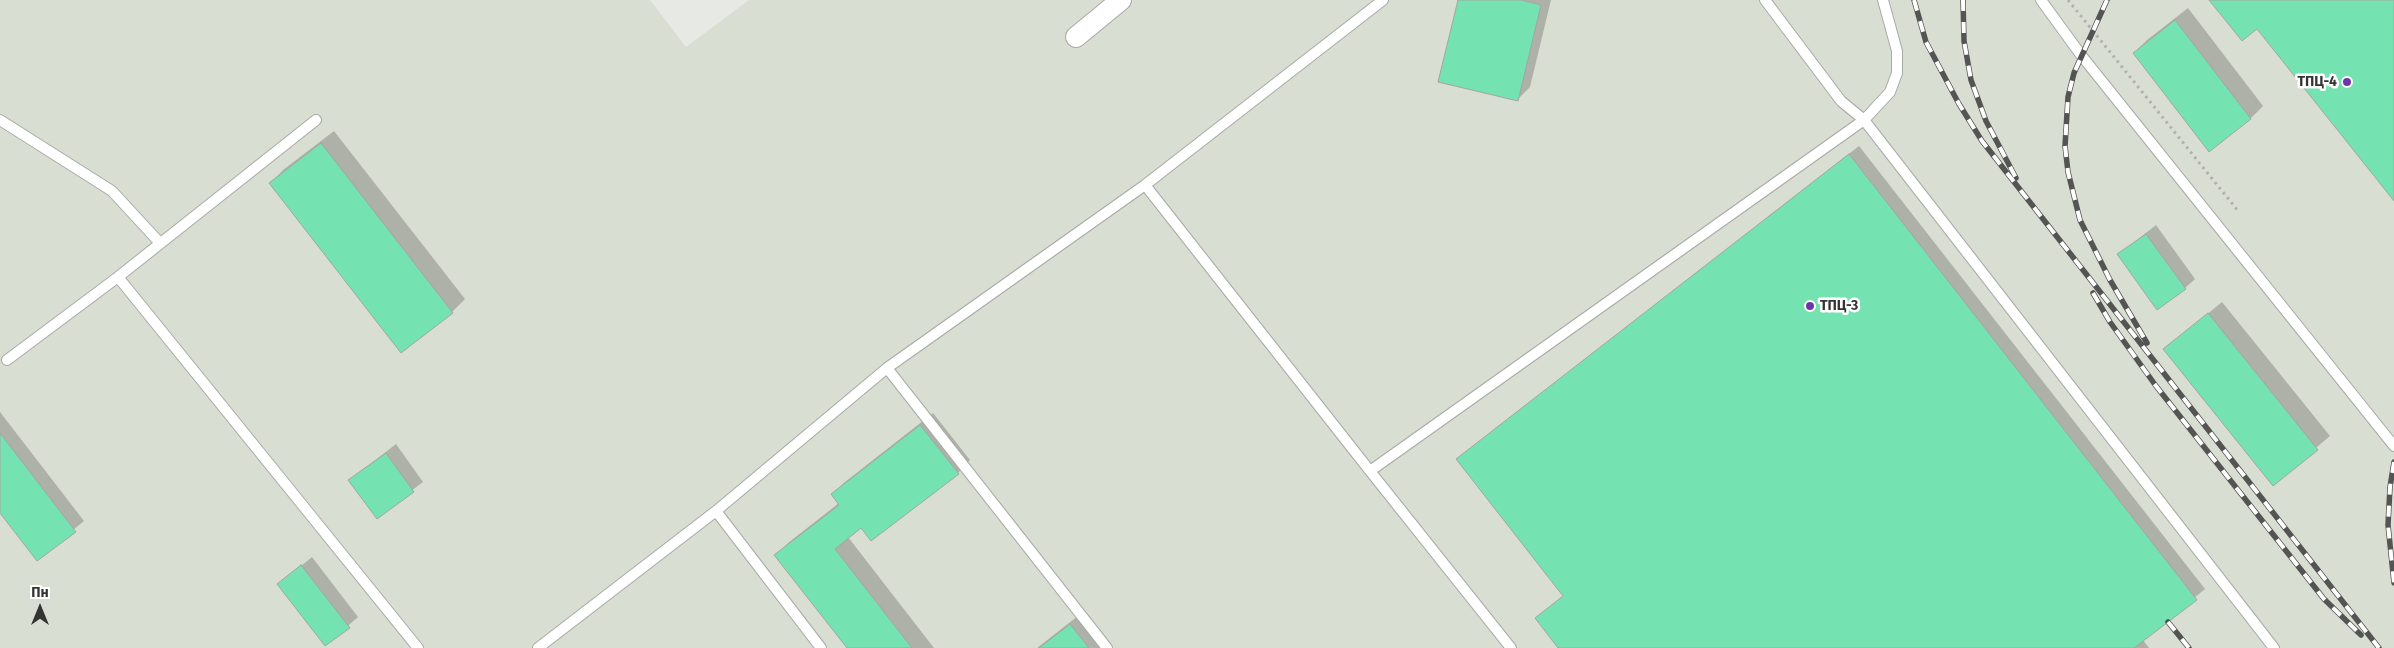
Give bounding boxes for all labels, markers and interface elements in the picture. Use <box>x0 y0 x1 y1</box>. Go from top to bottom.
place label: ТПЦ-4 <box>2297 74 2337 90</box>
marker: ТПЦ-4 <box>2341 76 2353 88</box>
place label: ТПЦ-3 <box>1820 298 1858 314</box>
marker: ТПЦ-3 <box>1804 300 1816 312</box>
north arrow <box>15 583 65 633</box>
text: Пн <box>31 584 49 601</box>

